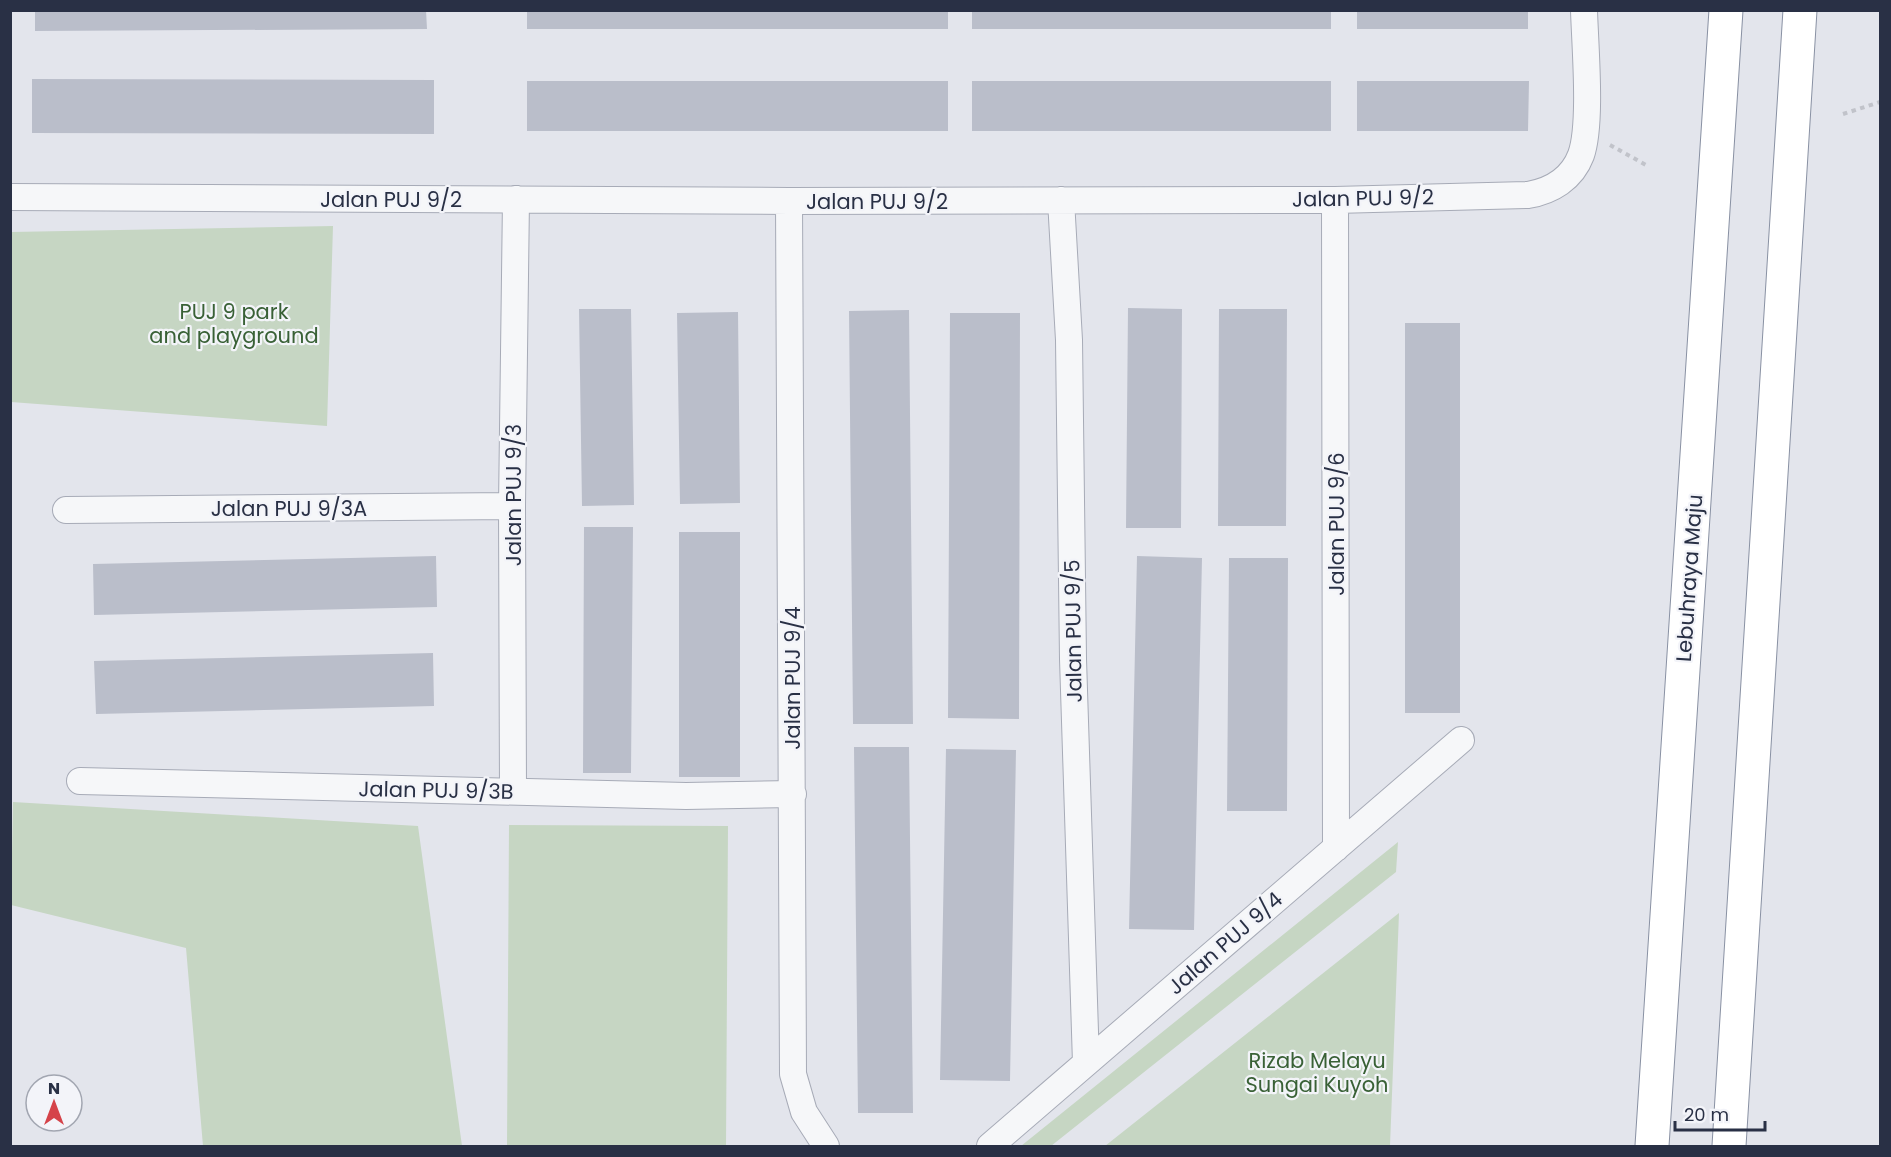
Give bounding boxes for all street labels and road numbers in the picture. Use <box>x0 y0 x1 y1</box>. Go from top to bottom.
street label: Jalan PUJ 9/2 <box>1292 182 1434 214</box>
street label: Jalan PUJ 9/2 <box>320 185 462 214</box>
street label: Jalan PUJ 9/2 <box>806 187 948 216</box>
street label: Jalan PUJ 9/3 <box>499 424 528 566</box>
street label: Jalan PUJ 9/6 <box>1322 452 1351 596</box>
street label: Lebuhraya Maju <box>1669 493 1709 663</box>
street label: Jalan PUJ 9/3A <box>211 494 367 523</box>
street label: Jalan PUJ 9/5 <box>1057 559 1089 703</box>
street label: Jalan PUJ 9/4 <box>778 606 807 750</box>
street label: Jalan PUJ 9/3B <box>358 774 514 806</box>
street label: Jalan PUJ 9/4 <box>1161 885 1289 1001</box>

